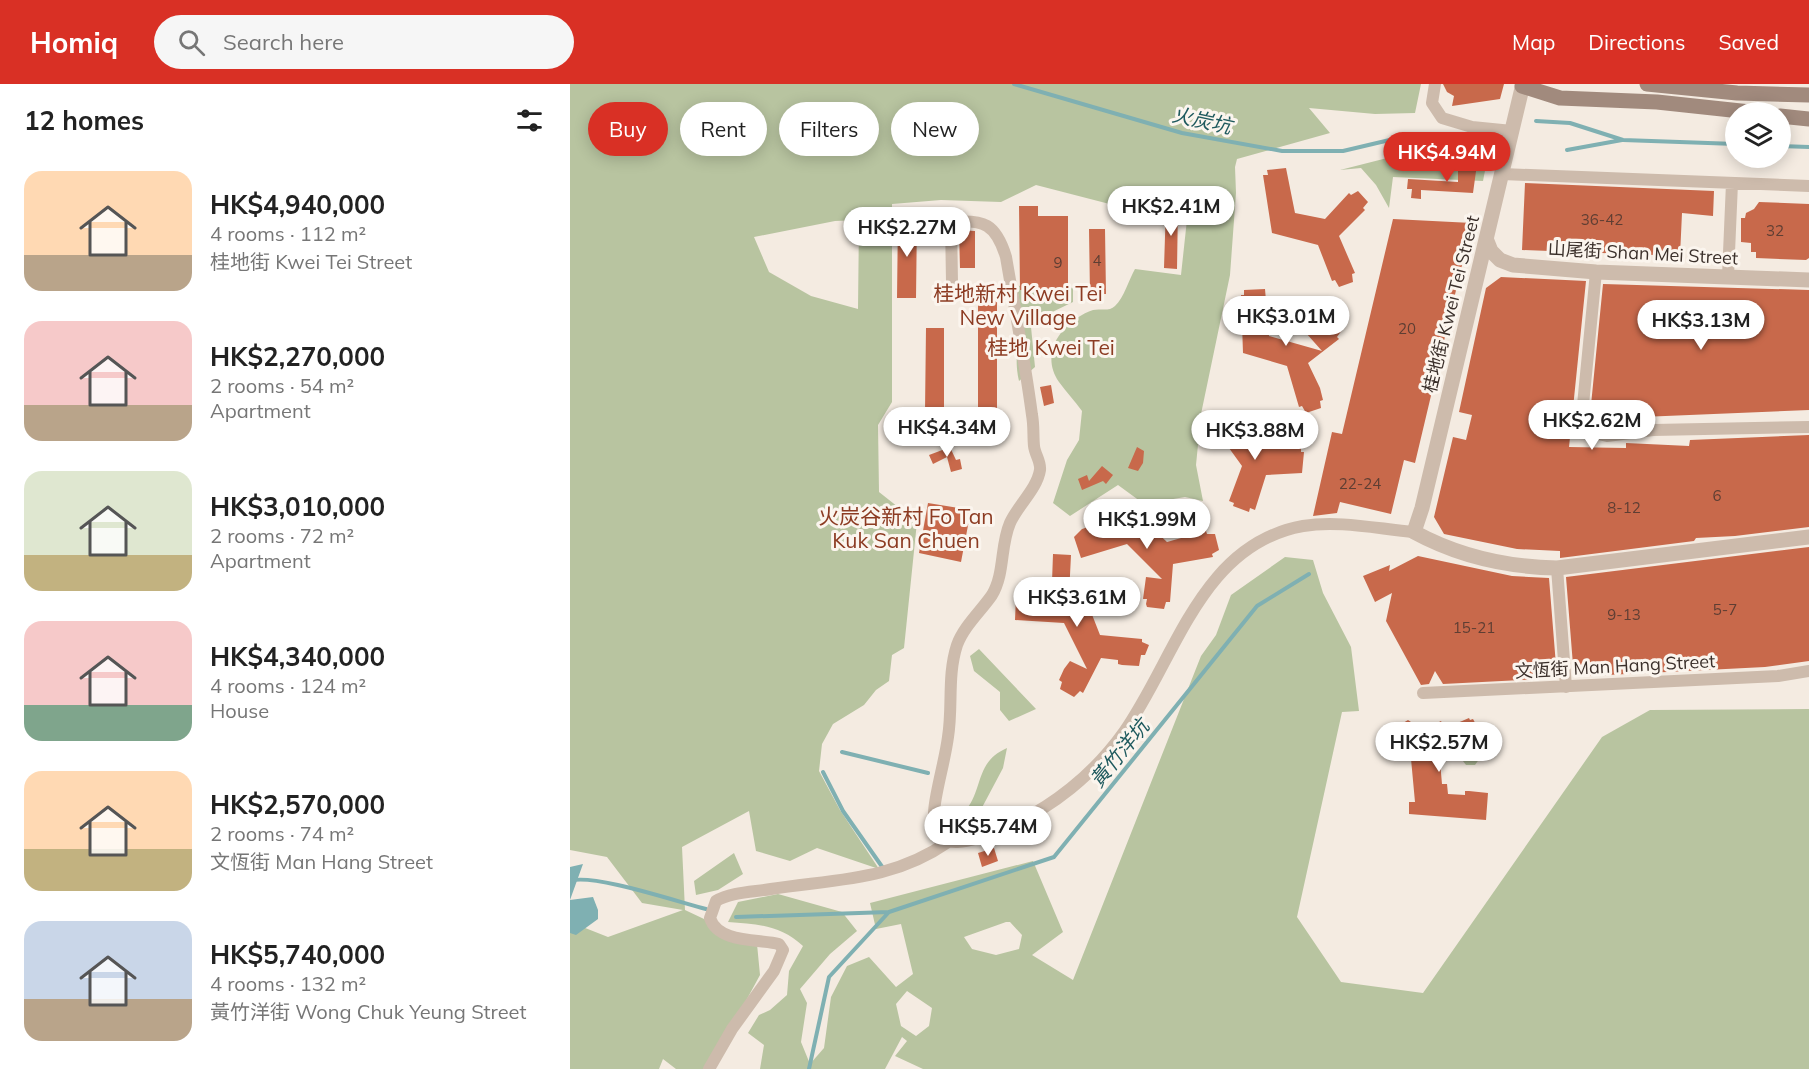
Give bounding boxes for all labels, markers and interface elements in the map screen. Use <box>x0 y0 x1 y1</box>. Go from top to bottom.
search box <box>154 15 574 69</box>
text: Homiq <box>30 25 118 60</box>
icon: search <box>175 26 208 59</box>
text: Search here <box>223 28 344 56</box>
text: Map <box>1512 29 1555 55</box>
text: Directions <box>1588 29 1685 55</box>
text: Saved <box>1718 29 1779 55</box>
chip: Buy <box>588 102 668 156</box>
chip: Rent <box>680 102 767 156</box>
chip: Filters <box>779 102 879 156</box>
chip: New <box>891 102 979 156</box>
water label: 火炭坑 <box>1170 102 1237 139</box>
map controls <box>1725 102 1791 168</box>
button: layers <box>1725 102 1791 168</box>
text: 12 homes <box>24 104 144 137</box>
icon: filters <box>513 104 546 137</box>
pin: HK$4.94M <box>1385 132 1509 183</box>
text: HK$4.94M <box>1397 139 1497 164</box>
pin: HK$2.41M <box>1109 186 1233 237</box>
text: HK$4,940,000 <box>210 188 385 221</box>
text: HK$2.41M <box>1121 193 1221 218</box>
icon: home <box>72 195 144 267</box>
pin: HK$2.27M <box>845 207 969 258</box>
house number: 36-42 <box>1581 210 1623 229</box>
street label: 桂地街 Kwei Tei Street <box>1418 213 1484 395</box>
text: HK$2.27M <box>857 214 957 239</box>
text: 4 rooms · 112 m² <box>210 221 366 246</box>
house number: 32 <box>1766 221 1784 240</box>
street label: 山尾街 Shan Mei Street <box>1547 237 1739 269</box>
text: 桂地街 Kwei Tei Street <box>210 249 412 274</box>
house number: 4 <box>1092 251 1102 270</box>
house number: 9 <box>1053 253 1063 272</box>
district label: 桂地新村 Kwei Tei New Village <box>933 280 1103 330</box>
pin: HK$3.01M <box>1224 296 1348 347</box>
pin: HK$3.13M <box>1639 300 1763 351</box>
text: HK$3.01M <box>1236 303 1336 328</box>
text: HK$3.13M <box>1651 307 1751 332</box>
house number: 20 <box>1398 319 1416 338</box>
district label: 桂地 Kwei Tei <box>987 334 1115 360</box>
text: HK$2,270,000 <box>210 340 385 373</box>
icon: home <box>72 345 144 417</box>
text: 2 rooms · 54 m² <box>210 373 354 398</box>
text: Apartment <box>210 398 311 423</box>
pin: HK$2.62M <box>1530 400 1654 451</box>
pin: HK$4.34M <box>885 407 1009 458</box>
text: HK$2.62M <box>1542 407 1642 432</box>
pin: HK$3.88M <box>1193 410 1317 461</box>
text: HK$4.34M <box>897 414 997 439</box>
text: HK$3.88M <box>1205 417 1305 442</box>
house number: 22-24 <box>1339 474 1381 493</box>
house number: 6 <box>1712 486 1722 505</box>
text: HK$3,010,000 <box>210 490 385 523</box>
icon: home <box>72 495 144 567</box>
house number: 8-12 <box>1607 498 1641 517</box>
pin: HK$1.99M <box>1085 499 1209 550</box>
district label: 火炭谷新村 Fo Tan Kuk San Chuen <box>818 503 994 553</box>
text: HK$1.99M <box>1097 506 1197 531</box>
text: 2 rooms · 72 m² <box>210 523 354 548</box>
text: Apartment <box>210 548 311 573</box>
pin: HK$3.61M <box>1015 577 1139 628</box>
text: HK$3.61M <box>1027 584 1127 609</box>
house number: 5-7 <box>1713 600 1737 619</box>
house number: 9-13 <box>1607 605 1641 624</box>
house number: 15-21 <box>1453 618 1495 637</box>
text: HK$4,340,000 <box>210 640 385 673</box>
icon: home <box>72 645 144 717</box>
street label: 文恆街 Man Hang Street <box>1514 649 1716 683</box>
text: 4 rooms · 124 m² <box>210 673 366 698</box>
text: House <box>210 698 269 723</box>
water label: 黃竹洋坑 <box>1084 712 1156 792</box>
pin: HK$2.57M <box>1377 722 1501 773</box>
text: HK$2.57M <box>1389 729 1489 754</box>
text: HK$2,570,000 <box>210 788 385 821</box>
icon: home <box>72 795 144 867</box>
pin: HK$5.74M <box>926 806 1050 857</box>
text: HK$5.74M <box>938 813 1038 838</box>
text: 2 rooms · 74 m² <box>210 821 354 846</box>
text: 文恆街 Man Hang Street <box>210 849 433 874</box>
text: HK$5,740,000 <box>210 938 385 971</box>
icon: home <box>72 945 144 1017</box>
text: 4 rooms · 132 m² <box>210 971 366 996</box>
text: 黃竹洋街 Wong Chuk Yeung Street <box>210 999 526 1024</box>

